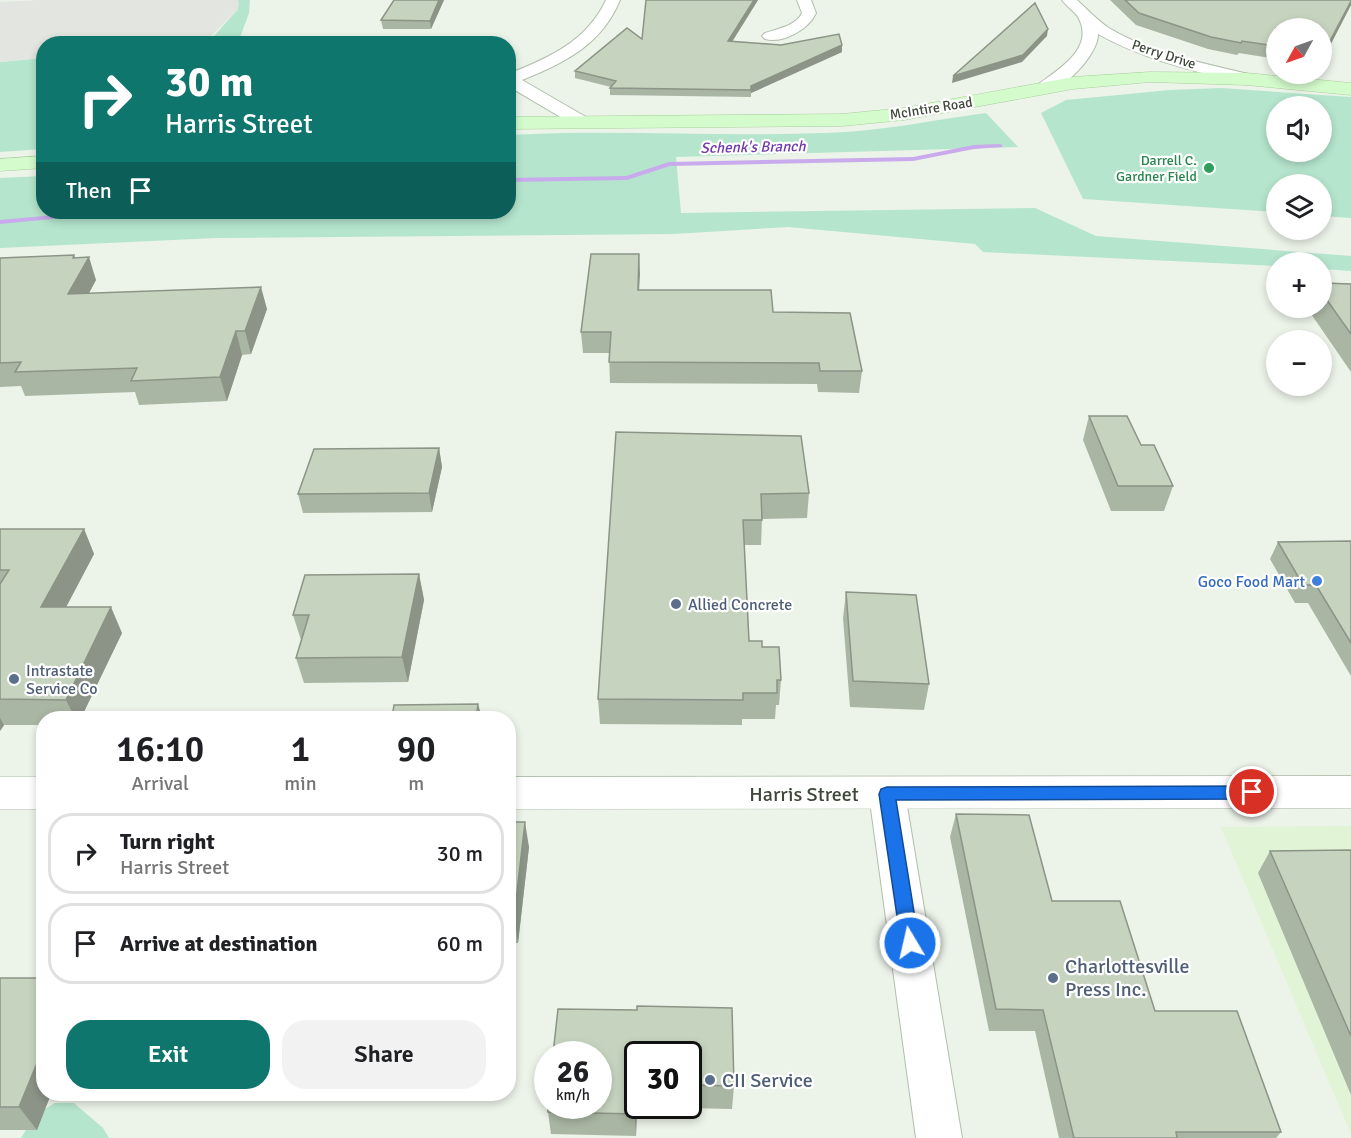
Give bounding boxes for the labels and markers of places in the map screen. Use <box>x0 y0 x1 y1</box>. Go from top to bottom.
place label: Darrell C. Gardner Field <box>1116 152 1197 185</box>
marker: Darrell C. Gardner Field <box>1202 161 1216 175</box>
place label: Goco Food Mart <box>1198 572 1305 592</box>
marker: Goco Food Mart <box>1310 574 1324 588</box>
place label: Allied Concrete <box>688 595 792 615</box>
marker: Allied Concrete <box>669 597 683 611</box>
place label: Intrastate Service Co <box>26 661 98 699</box>
marker: Intrastate Service Co <box>7 672 21 686</box>
pin <box>1226 766 1277 817</box>
place label: Charlottesville Press Inc. <box>1065 954 1190 1002</box>
marker: Charlottesville Press Inc. <box>1046 971 1060 985</box>
place label: CII Service <box>722 1068 813 1093</box>
marker: CII Service <box>703 1073 717 1087</box>

